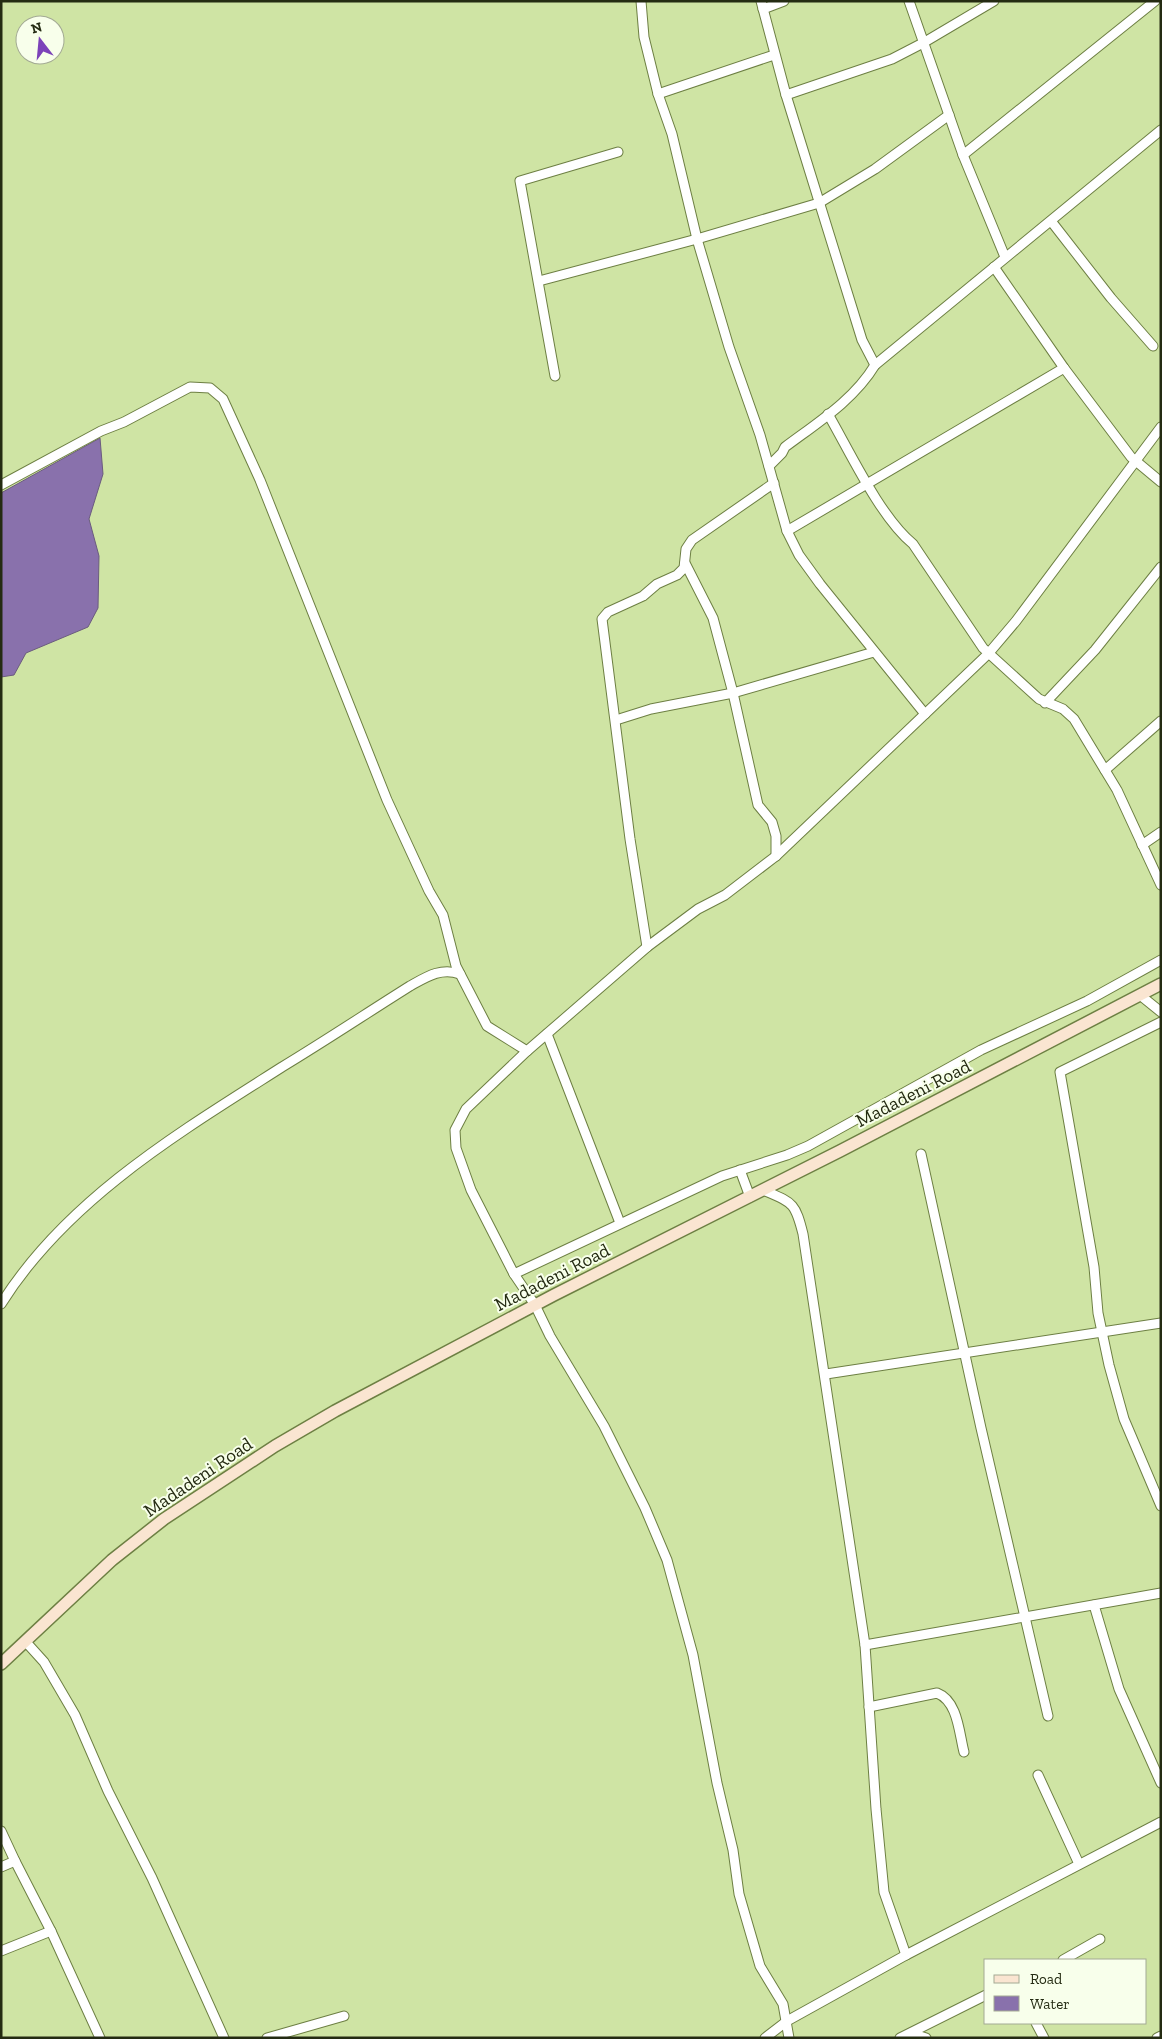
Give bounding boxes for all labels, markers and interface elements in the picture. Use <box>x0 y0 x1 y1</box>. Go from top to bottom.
north arrow <box>15 15 65 65</box>
text: N <box>29 18 44 38</box>
street label: Madadeni Road <box>852 1054 975 1132</box>
street label: Madadeni Road <box>491 1238 614 1316</box>
street label: Madadeni Road <box>139 1432 257 1522</box>
legend <box>984 1959 1147 2024</box>
text: Road <box>1030 1970 1063 1988</box>
text: Water <box>1030 1995 1070 2013</box>

